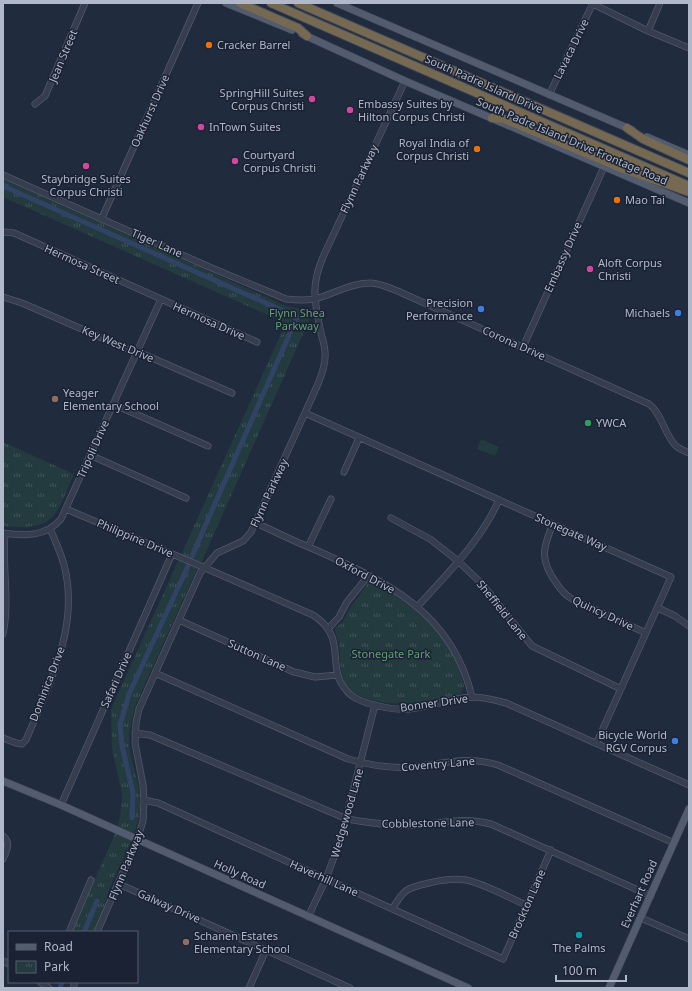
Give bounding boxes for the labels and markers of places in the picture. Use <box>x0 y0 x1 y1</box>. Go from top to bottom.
place label: Cracker Barrel <box>217 37 290 52</box>
marker: Cracker Barrel <box>204 40 214 50</box>
place label: SpringHill Suites Corpus Christi <box>220 85 304 113</box>
marker: SpringHill Suites Corpus Christi <box>307 94 317 104</box>
place label: Embassy Suites by Hilton Corpus Christi <box>358 96 465 124</box>
marker: Embassy Suites by Hilton Corpus Christi <box>345 105 355 115</box>
place label: InTown Suites <box>209 119 281 134</box>
marker: InTown Suites <box>196 122 206 132</box>
place label: Royal India of Corpus Christi <box>396 135 470 163</box>
marker: Royal India of Corpus Christi <box>472 144 482 154</box>
place label: Courtyard Corpus Christi <box>243 147 316 175</box>
marker: Courtyard Corpus Christi <box>230 156 240 166</box>
marker: Staybridge Suites Corpus Christi <box>81 161 91 171</box>
place label: Staybridge Suites Corpus Christi <box>41 171 131 199</box>
place label: Mao Tai <box>625 192 665 207</box>
marker: Mao Tai <box>612 195 622 205</box>
place label: Aloft Corpus Christi <box>598 255 662 283</box>
marker: Aloft Corpus Christi <box>585 264 595 274</box>
place label: Precision Performance <box>406 295 473 323</box>
marker: Precision Performance <box>476 304 486 314</box>
place label: Michaels <box>625 305 670 320</box>
marker: Michaels <box>673 308 683 318</box>
place label: Yeager Elementary School <box>63 385 159 413</box>
marker: Yeager Elementary School <box>50 394 60 404</box>
place label: YWCA <box>596 415 627 430</box>
marker: YWCA <box>583 418 593 428</box>
place label: Bicycle World RGV Corpus <box>598 727 667 755</box>
marker: Bicycle World RGV Corpus <box>670 736 680 746</box>
place label: Schanen Estates Elementary School <box>194 928 290 956</box>
marker: The Palms <box>574 930 584 940</box>
marker: Schanen Estates Elementary School <box>181 937 191 947</box>
place label: The Palms <box>552 940 606 955</box>

